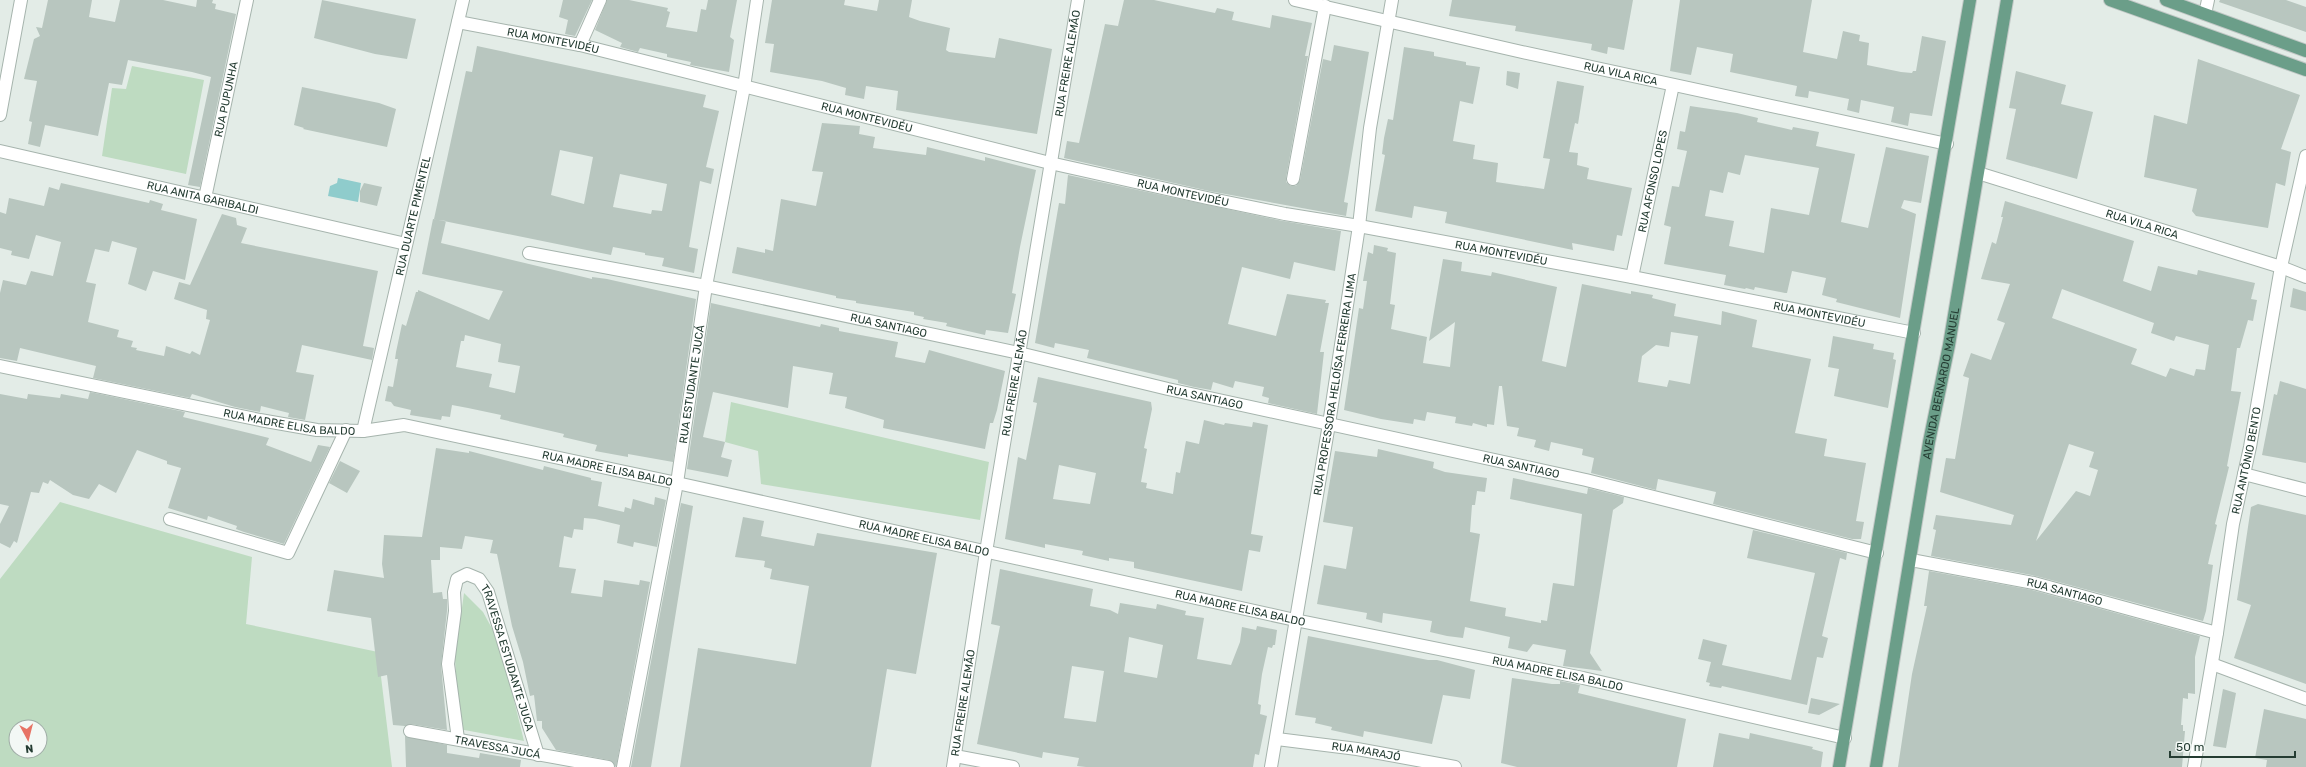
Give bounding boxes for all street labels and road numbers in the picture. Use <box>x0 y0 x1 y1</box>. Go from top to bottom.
street label: RUA FREIRE ALEMÃO <box>1053 9 1083 118</box>
street label: RUA MONTEVIDÉU <box>506 25 601 57</box>
street label: RUA PUPUNHA <box>212 60 241 138</box>
street label: RUA VILA RICA <box>1583 60 1660 88</box>
street label: RUA MONTEVIDÉU <box>820 100 914 135</box>
street label: RUA AFONSO LOPES <box>1636 129 1670 234</box>
street label: RUA DUARTE PIMENTEL <box>393 155 434 277</box>
street label: RUA MONTEVIDÉU <box>1136 177 1230 209</box>
street label: RUA ANITA GARIBALDI <box>146 179 260 217</box>
street label: RUA VILA RICA <box>2104 207 2181 242</box>
street label: RUA MONTEVIDÉU <box>1454 238 1548 268</box>
street label: RUA PROFESSORA HELOÍSA FERREIRA LIMA <box>1311 272 1359 496</box>
street label: RUA MONTEVIDÉU <box>1772 299 1867 330</box>
street label: AVENIDA BERNARDO MANUEL <box>1920 307 1962 460</box>
street label: RUA SANTIAGO <box>849 311 928 340</box>
street label: RUA ESTUDANTE JUCÁ <box>677 323 707 444</box>
street label: RUA FREIRE ALEMÃO <box>999 329 1030 437</box>
street label: RUA SANTIAGO <box>1165 383 1244 412</box>
street label: RUA ANTÔNIO BENTO <box>2229 406 2264 515</box>
street label: RUA MADRE ELISA BALDO <box>222 407 355 438</box>
street label: RUA MADRE ELISA BALDO <box>541 449 674 489</box>
street label: RUA SANTIAGO <box>1482 452 1561 481</box>
street label: RUA MADRE ELISA BALDO <box>858 517 990 559</box>
street label: RUA SANTIAGO <box>2026 576 2104 608</box>
street label: TRAVESSA ESTUDANTE JUCA <box>478 582 536 733</box>
street label: RUA MADRE ELISA BALDO <box>1174 588 1307 629</box>
street label: RUA FREIRE ALEMÃO <box>949 649 978 757</box>
street label: RUA MADRE ELISA BALDO <box>1491 654 1624 694</box>
street label: TRAVESSA JUCÁ <box>453 733 542 762</box>
street label: RUA MARAJÓ <box>1331 740 1402 764</box>

